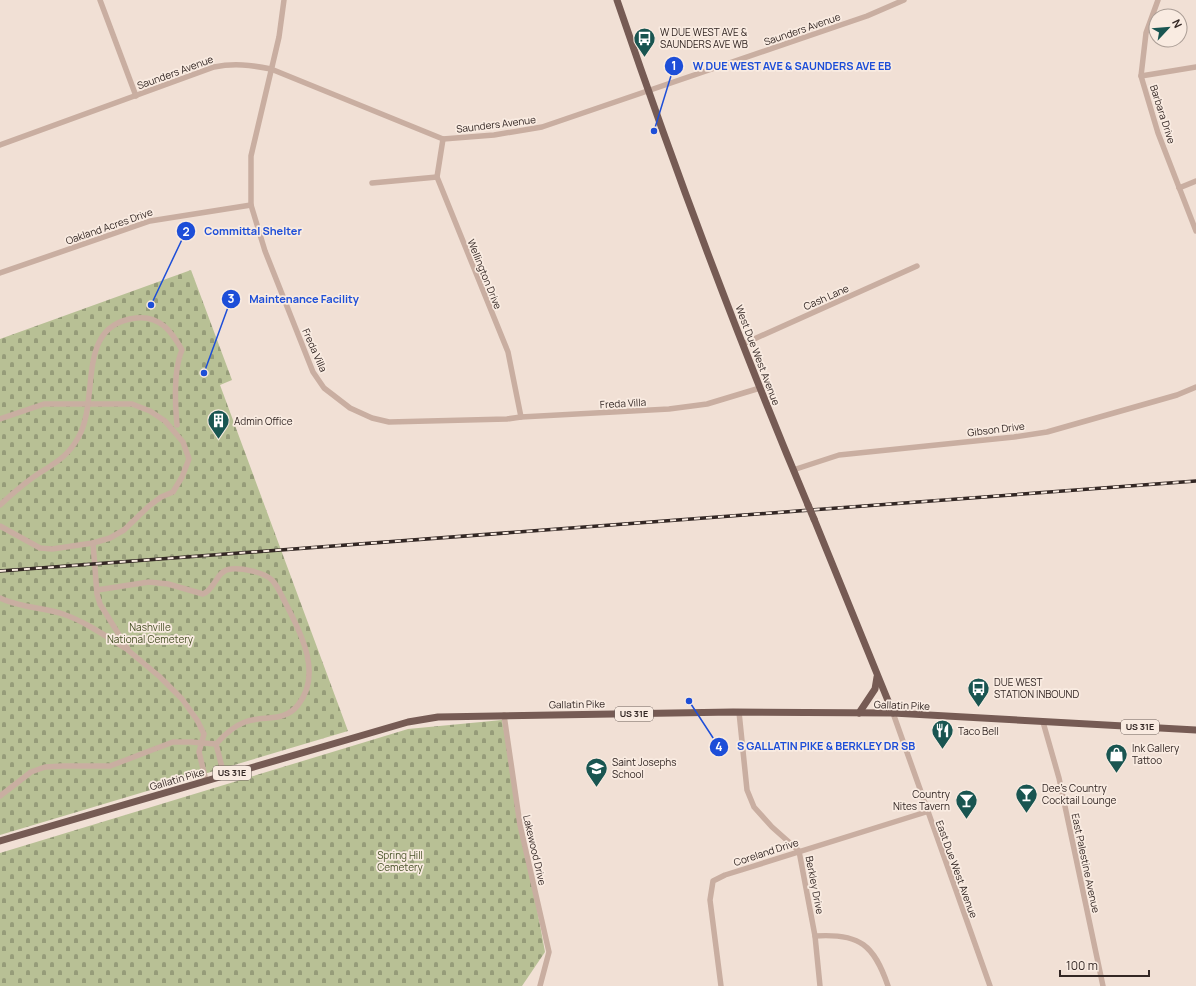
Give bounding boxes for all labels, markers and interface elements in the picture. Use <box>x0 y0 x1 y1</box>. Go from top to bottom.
north arrow <box>1148 8 1188 48</box>
street label: Saunders Avenue <box>762 9 842 49</box>
text: N <box>1169 17 1186 30</box>
bus stop icon: W DUE WEST AVE & SAUNDERS AVE WB <box>631 25 657 58</box>
place label: W DUE WEST AVE & SAUNDERS AVE WB <box>660 25 748 51</box>
street label: Saunders Avenue <box>135 52 215 92</box>
callout: W DUE WEST AVE & SAUNDERS AVE EB <box>664 54 899 77</box>
text: 1 <box>671 57 677 74</box>
text: W DUE WEST AVE & SAUNDERS AVE EB <box>693 58 891 73</box>
street label: Barbara Drive <box>1147 83 1179 145</box>
street label: Saunders Avenue <box>455 112 537 136</box>
street label: Oakland Acres Drive <box>64 204 155 247</box>
callout: Committal Shelter <box>176 220 310 243</box>
text: 2 <box>182 223 190 240</box>
text: Committal Shelter <box>204 223 302 238</box>
street label: Wellington Drive <box>465 237 506 311</box>
street label: Cash Lane <box>801 281 851 313</box>
callout: Maintenance Facility <box>221 287 367 310</box>
text: 3 <box>228 290 235 307</box>
text: Maintenance Facility <box>249 291 360 306</box>
street label: West Due West Avenue <box>732 303 784 407</box>
street label: Freda Villa <box>299 326 331 374</box>
street label: Freda Villa <box>600 395 646 411</box>
building icon: Admin Office <box>206 408 232 441</box>
place label: Admin Office <box>234 414 293 428</box>
street label: Gibson Drive <box>966 419 1026 439</box>
park label: Nashville National Cemetery <box>107 620 194 646</box>
bus stop icon: DUE WEST STATION INBOUND <box>966 675 992 708</box>
place label: DUE WEST STATION INBOUND <box>994 675 1079 701</box>
street label: Gallatin Pike <box>549 697 605 711</box>
street label: Gallatin Pike <box>874 697 930 713</box>
road number: US 31E <box>615 707 653 721</box>
restaurant icon: Taco Bell <box>929 718 955 751</box>
road number: US 31E <box>1121 720 1159 734</box>
place label: Taco Bell <box>958 724 999 738</box>
callout: S GALLATIN PIKE & BERKLEY DR SB <box>709 735 924 758</box>
text: 4 <box>715 738 723 755</box>
text: S GALLATIN PIKE & BERKLEY DR SB <box>737 738 915 753</box>
shop icon: Ink Gallery Tattoo <box>1103 741 1129 774</box>
place label: Ink Gallery Tattoo <box>1132 741 1180 767</box>
school or university icon: Saint Josephs School <box>584 755 610 788</box>
place label: Saint Josephs School <box>612 755 677 781</box>
street label: Gallatin Pike <box>148 764 206 793</box>
road number: US 31E <box>213 766 251 780</box>
bar icon: Dee's Country Cocktail Lounge <box>1013 781 1039 814</box>
place label: Dee's Country Cocktail Lounge <box>1042 781 1117 807</box>
place label: Country Nites Tavern <box>893 787 951 813</box>
bar icon: Country Nites Tavern <box>953 787 979 820</box>
street label: East Palestine Avenue <box>1069 812 1103 914</box>
street label: Lakewood Drive <box>520 813 550 887</box>
street label: East Due West Avenue <box>933 818 981 920</box>
street label: Coreland Drive <box>732 835 800 869</box>
park label: Spring Hill Cemetery <box>377 848 424 874</box>
street label: Berkley Drive <box>802 855 828 916</box>
scale bar <box>1060 952 1149 978</box>
text: 100 m <box>1066 957 1098 974</box>

